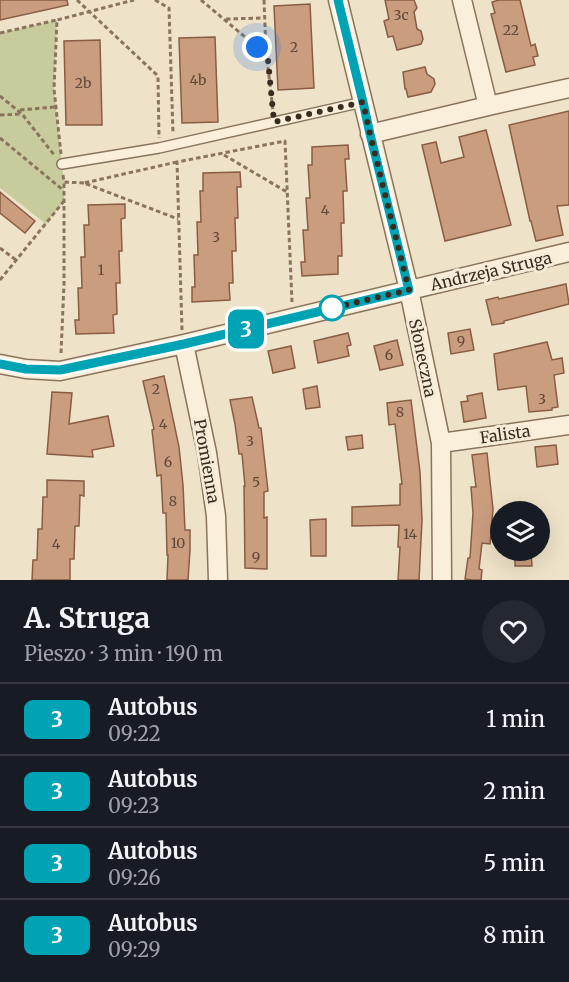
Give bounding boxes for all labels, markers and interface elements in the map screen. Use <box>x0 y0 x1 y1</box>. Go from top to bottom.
house number: 3c <box>393 6 409 24</box>
house number: 22 <box>503 21 519 39</box>
your location <box>242 32 272 62</box>
house number: 2 <box>290 38 298 56</box>
house number: 4b <box>190 71 206 89</box>
house number: 2b <box>75 74 91 92</box>
house number: 4 <box>321 201 330 219</box>
house number: 3 <box>212 228 220 246</box>
street label: Andrzeja Struga <box>427 247 554 295</box>
house number: 1 <box>98 261 104 279</box>
unlabelled marker <box>319 295 345 321</box>
line badge: 3 <box>226 310 266 348</box>
text: 3 <box>240 316 252 343</box>
street label: Słoneczna <box>405 317 441 399</box>
house number: 9 <box>457 332 465 350</box>
house number: 6 <box>385 346 393 364</box>
house number: 2 <box>152 380 160 398</box>
house number: 3 <box>538 390 546 408</box>
house number: 8 <box>396 403 404 421</box>
house number: 4 <box>159 415 168 433</box>
street label: Promienna <box>190 417 224 505</box>
street label: Falista <box>479 421 532 447</box>
house number: 3 <box>246 432 254 450</box>
house number: 6 <box>164 453 172 471</box>
house number: 5 <box>252 473 260 491</box>
house number: 8 <box>169 492 177 510</box>
map controls <box>490 501 550 561</box>
button: layers <box>490 501 550 561</box>
house number: 14 <box>403 525 417 543</box>
house number: 10 <box>171 534 185 552</box>
house number: 4 <box>52 535 61 553</box>
house number: 9 <box>252 548 260 566</box>
text: A. Struga <box>24 600 150 636</box>
button: heart <box>482 600 545 663</box>
text: Pieszo · 3 min · 190 m <box>24 641 223 666</box>
text: Autobus <box>108 693 198 721</box>
text: 1 min <box>486 705 545 733</box>
text: 3 <box>51 706 63 733</box>
text: 09:22 <box>108 721 161 746</box>
text: Autobus <box>108 765 198 793</box>
text: 2 min <box>483 777 545 805</box>
text: 3 <box>51 778 63 805</box>
text: 09:23 <box>108 793 160 818</box>
text: Autobus <box>108 837 198 865</box>
text: 5 min <box>483 849 545 877</box>
text: 3 <box>51 850 63 877</box>
text: 09:26 <box>108 865 161 890</box>
text: Autobus <box>108 909 198 937</box>
text: 8 min <box>483 921 545 949</box>
text: 3 <box>51 922 63 949</box>
text: 09:29 <box>108 937 161 962</box>

